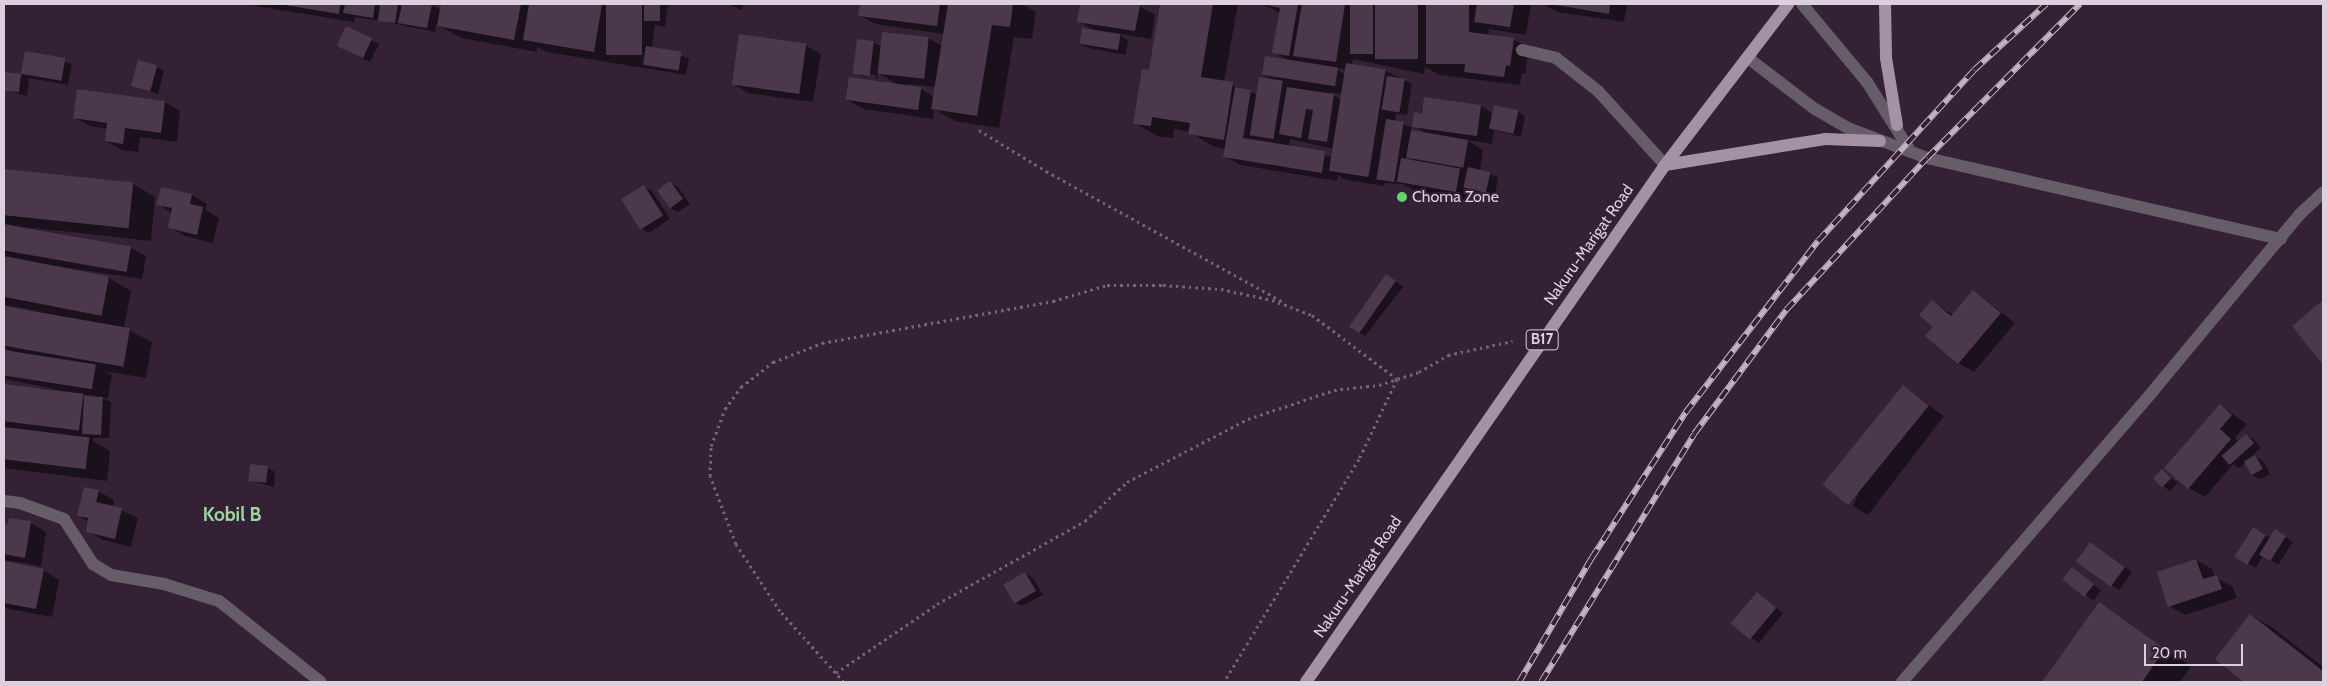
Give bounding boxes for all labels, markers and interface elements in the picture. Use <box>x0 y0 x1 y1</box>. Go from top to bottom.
street label: Nakuru-Marigat Road <box>1540 181 1638 309</box>
place label: Choma Zone <box>1412 187 1499 207</box>
marker: Choma Zone <box>1396 191 1408 203</box>
road number: B17 <box>1524 328 1560 352</box>
district label: Kobil B <box>203 504 261 526</box>
street label: Nakuru-Marigat Road <box>1310 512 1406 642</box>
scale bar <box>2147 634 2246 666</box>
text: 20 m <box>2152 644 2187 662</box>

